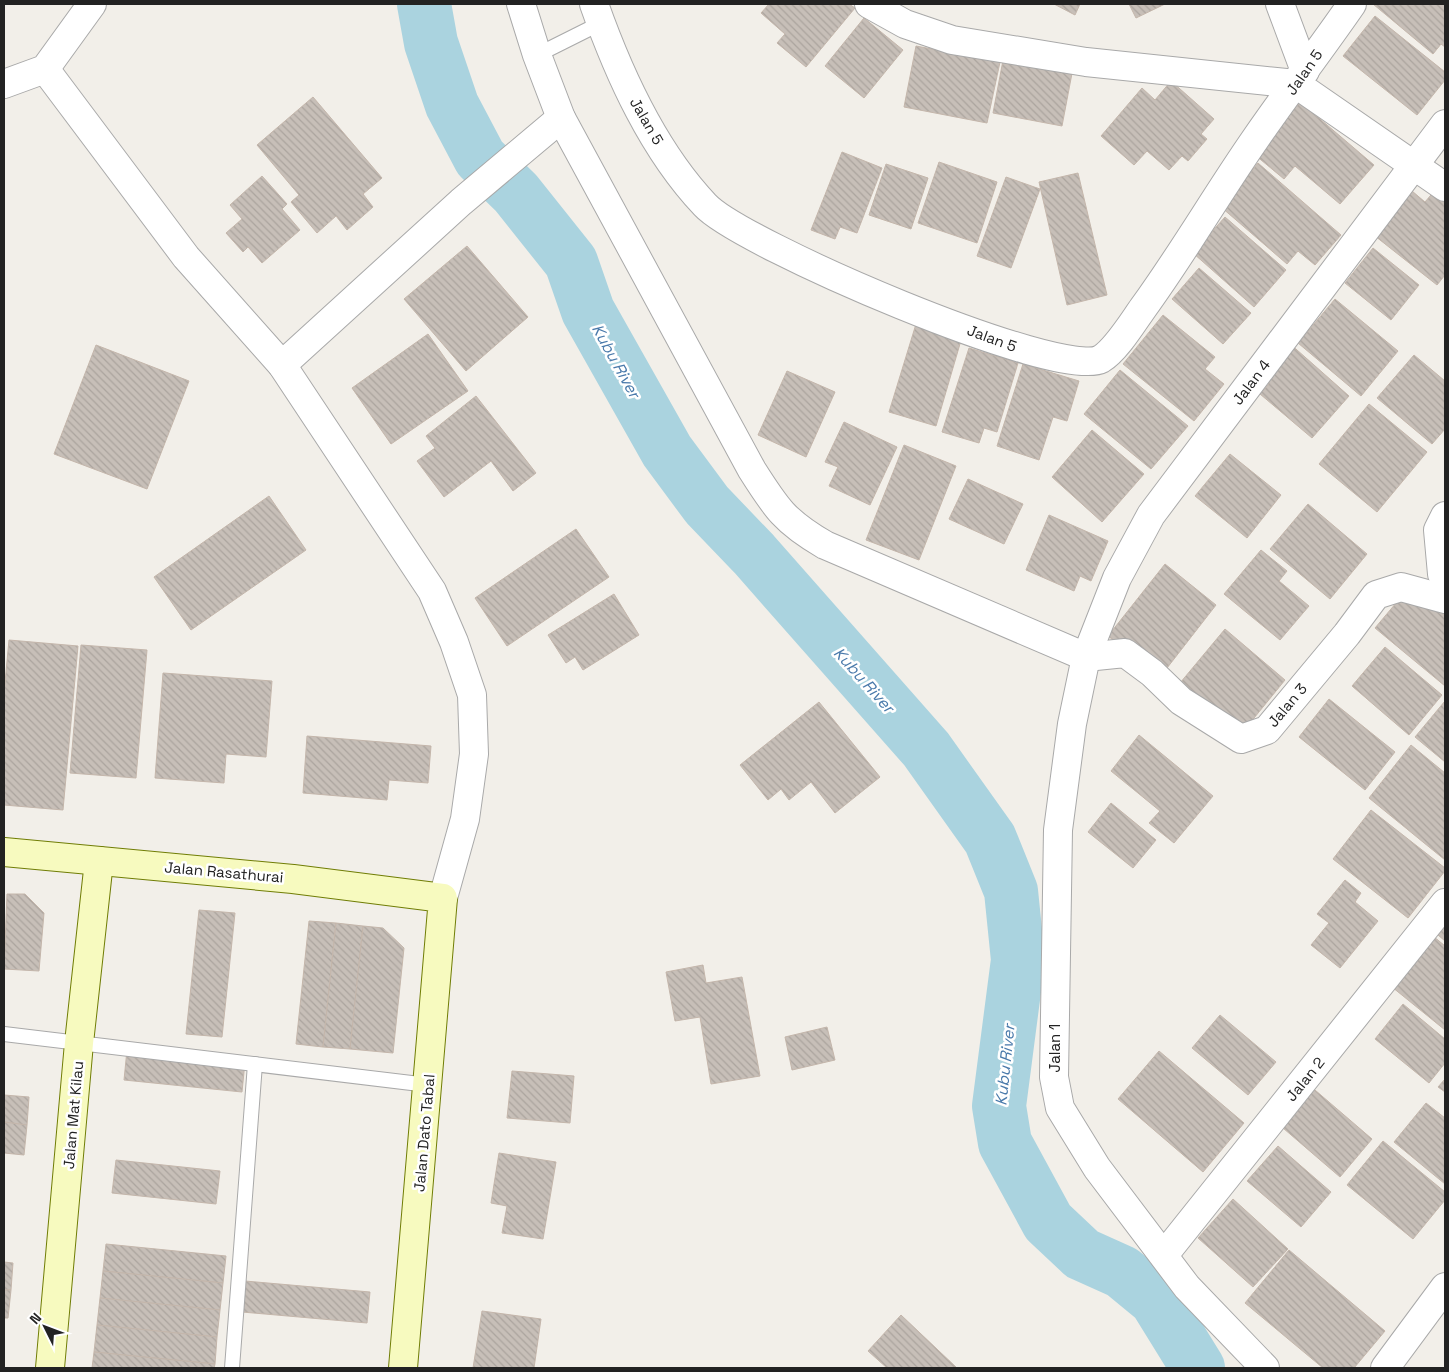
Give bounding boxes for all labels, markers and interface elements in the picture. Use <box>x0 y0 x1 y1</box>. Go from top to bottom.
street label: Jalan 5 <box>1281 45 1327 99</box>
street label: Jalan 5 <box>626 94 668 148</box>
water label: Kubu River <box>587 320 646 403</box>
street label: Jalan 5 <box>965 320 1019 356</box>
street label: Jalan 4 <box>1228 356 1274 408</box>
water label: Kubu River <box>829 643 900 719</box>
street label: Jalan 3 <box>1263 679 1311 731</box>
street label: Jalan Rasathurai <box>164 857 284 887</box>
water label: Kubu River <box>990 1021 1020 1107</box>
street label: Jalan 1 <box>1045 1024 1064 1072</box>
street label: Jalan 2 <box>1281 1053 1329 1105</box>
street label: Jalan Mat Kilau <box>59 1060 87 1170</box>
street label: Jalan Dato Tabal <box>409 1073 439 1193</box>
north arrow <box>20 1302 70 1352</box>
text: N <box>26 1309 45 1328</box>

